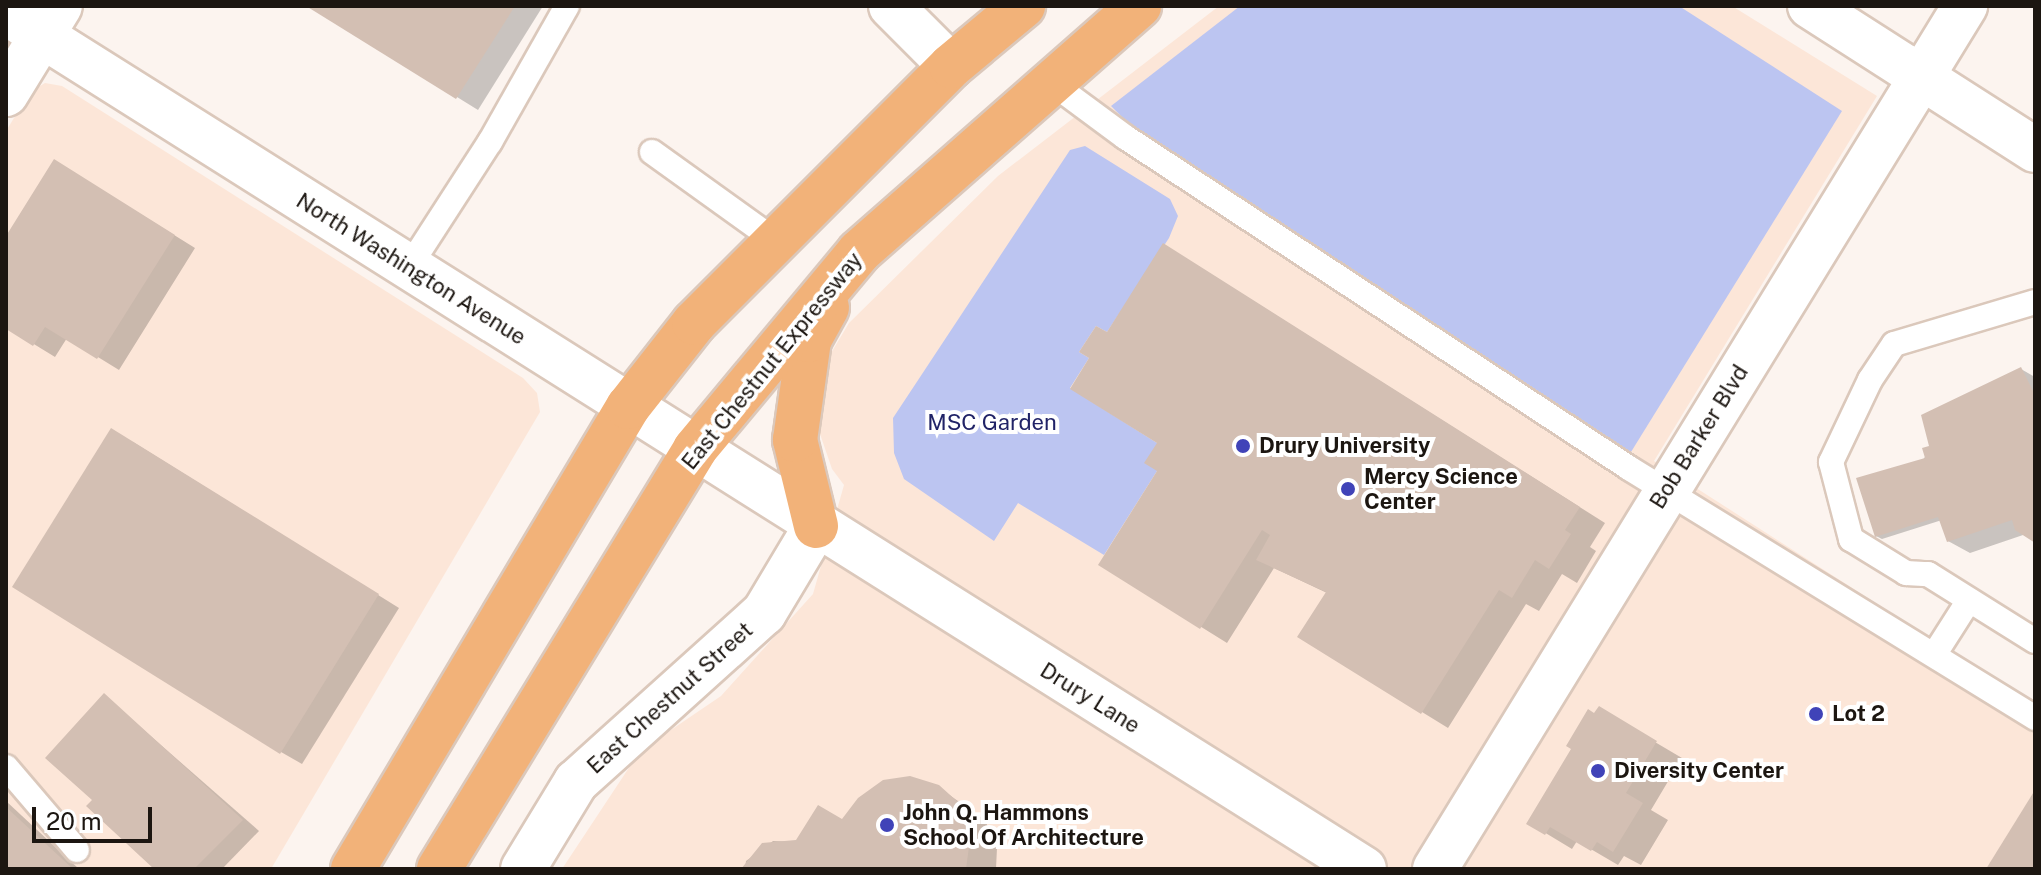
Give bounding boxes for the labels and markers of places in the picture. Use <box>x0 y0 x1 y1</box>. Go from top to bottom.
place label: Drury University <box>1259 433 1430 459</box>
marker: Drury University <box>1234 437 1252 455</box>
place label: Mercy Science Center <box>1364 463 1518 514</box>
marker: Mercy Science Center <box>1339 480 1357 498</box>
place label: Lot 2 <box>1832 701 1885 727</box>
marker: Lot 2 <box>1807 705 1825 723</box>
place label: Diversity Center <box>1614 758 1784 784</box>
marker: Diversity Center <box>1589 762 1607 780</box>
place label: John Q. Hammons School Of Architecture <box>903 799 1144 850</box>
marker: John Q. Hammons School Of Architecture <box>878 816 896 834</box>

